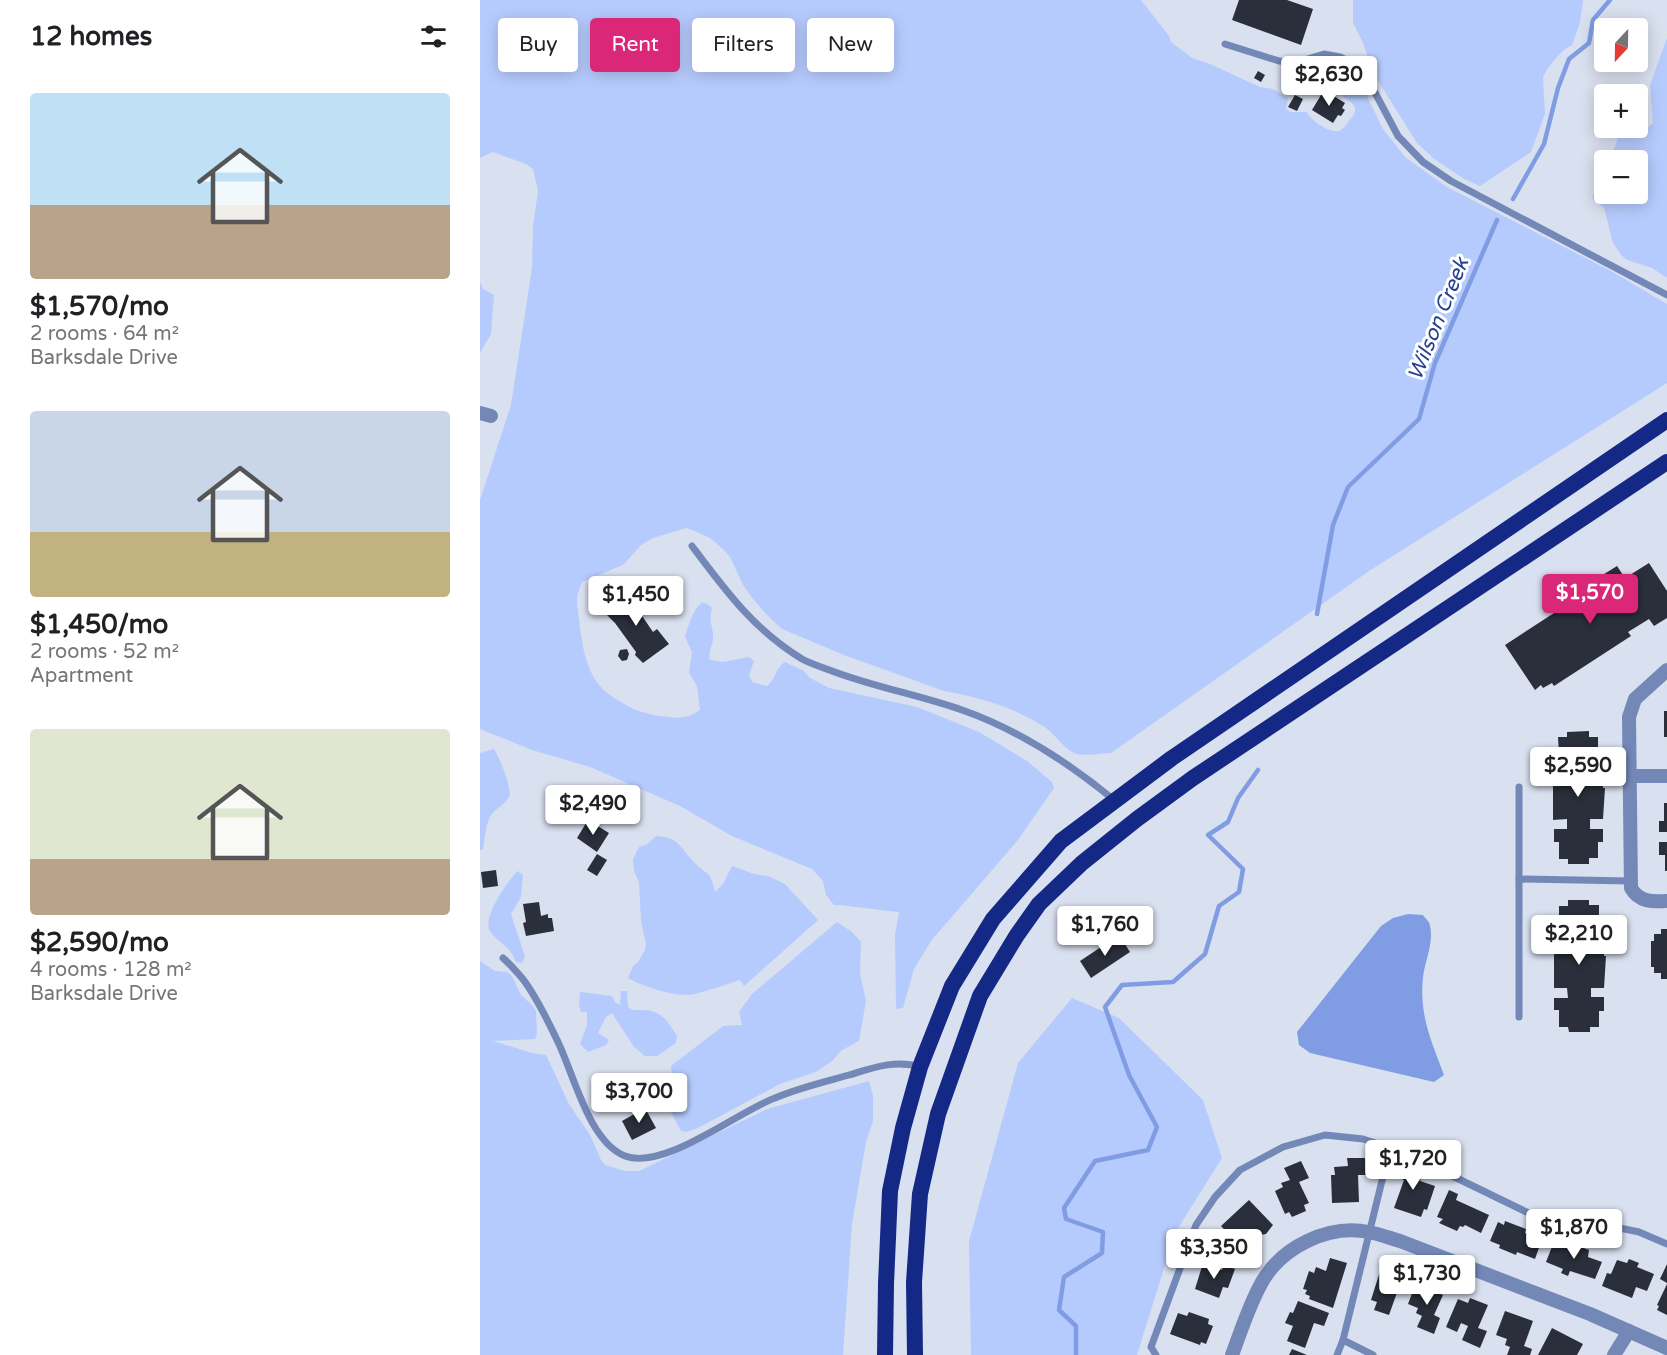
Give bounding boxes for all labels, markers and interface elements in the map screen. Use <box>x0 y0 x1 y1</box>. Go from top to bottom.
chip: Buy <box>498 18 578 72</box>
chip: Rent <box>590 18 680 72</box>
chip: Filters <box>692 18 795 72</box>
chip: New <box>807 18 894 72</box>
north arrow <box>1594 18 1648 72</box>
map controls <box>1594 18 1648 204</box>
icon: filters <box>417 20 450 53</box>
text: 12 homes <box>30 21 152 52</box>
pin: $2,630 <box>1280 56 1378 107</box>
text: $2,630 <box>1295 63 1363 87</box>
button: + <box>1594 84 1648 138</box>
icon: home <box>186 132 294 240</box>
button: − <box>1594 150 1648 204</box>
water label: Wilson Creek <box>1403 253 1475 384</box>
text: $1,570/mo <box>30 291 169 322</box>
text: 2 rooms · 64 m² <box>30 322 179 346</box>
text: Barksdale Drive <box>30 346 178 370</box>
icon: home <box>186 450 294 558</box>
pin: $1,570 <box>1541 574 1639 625</box>
pin: $1,450 <box>587 576 685 627</box>
text: $1,570 <box>1556 581 1624 605</box>
text: $1,450 <box>602 583 670 607</box>
text: $1,450/mo <box>30 609 168 640</box>
text: 2 rooms · 52 m² <box>30 640 179 664</box>
text: Apartment <box>30 664 133 688</box>
pin: $2,590 <box>1529 747 1627 798</box>
text: $2,590 <box>1544 754 1612 778</box>
icon: home <box>186 768 294 876</box>
pin: $2,490 <box>544 785 642 836</box>
text: $2,490 <box>559 792 627 816</box>
pin: $1,760 <box>1056 906 1154 957</box>
text: $1,760 <box>1071 913 1139 937</box>
pin: $2,210 <box>1530 915 1628 966</box>
text: $2,210 <box>1545 922 1613 946</box>
text: $2,590/mo <box>30 927 169 958</box>
text: 4 rooms · 128 m² <box>30 958 192 982</box>
text: Barksdale Drive <box>30 982 178 1006</box>
pin: $3,700 <box>590 1073 688 1124</box>
text: $3,700 <box>605 1080 673 1104</box>
pin: $1,720 <box>1364 1140 1462 1191</box>
text: $1,720 <box>1379 1147 1447 1171</box>
pin: $1,870 <box>1525 1209 1623 1260</box>
text: $1,870 <box>1540 1216 1608 1240</box>
pin: $3,350 <box>1165 1229 1263 1280</box>
text: $3,350 <box>1180 1236 1248 1260</box>
pin: $1,730 <box>1378 1255 1476 1306</box>
text: $1,730 <box>1393 1262 1461 1286</box>

